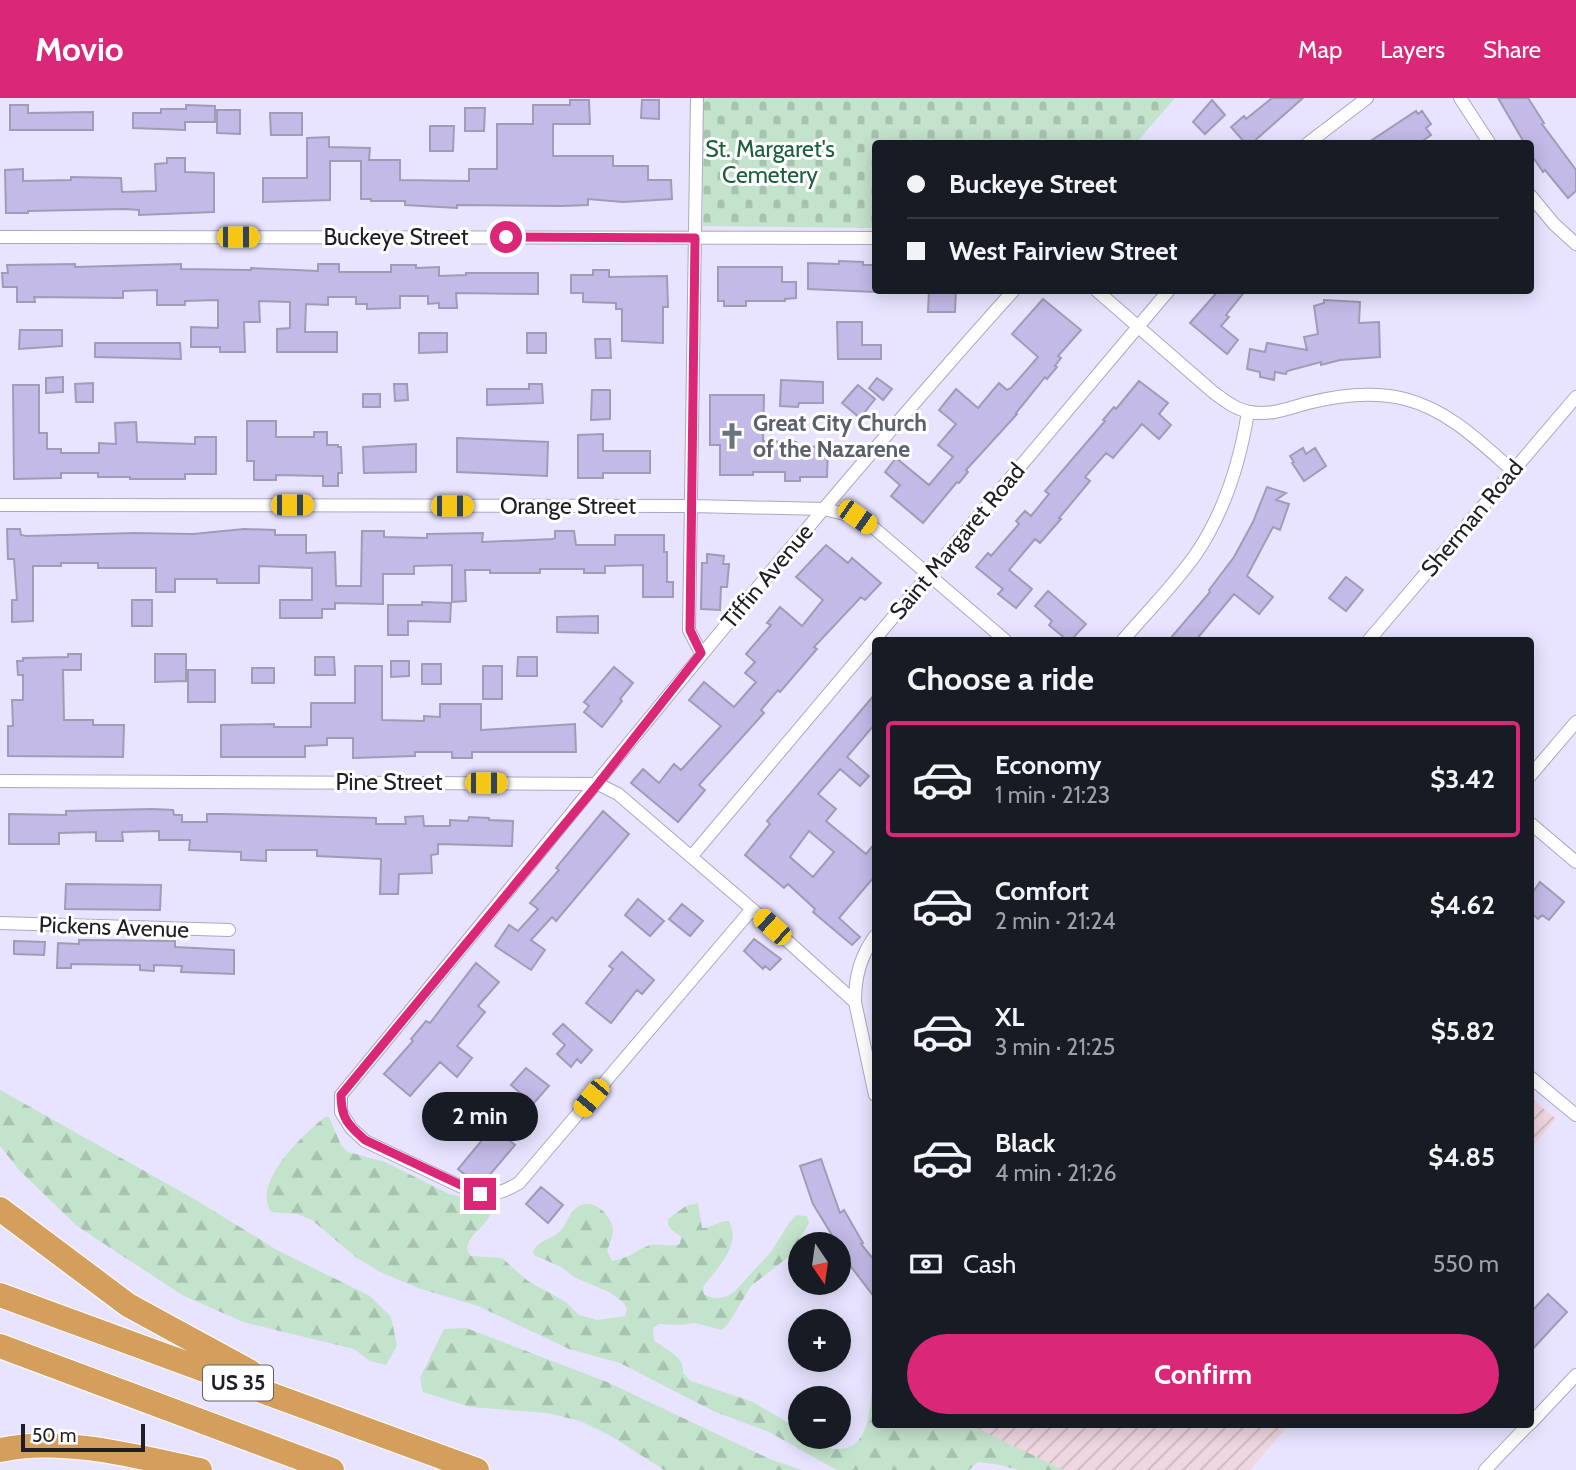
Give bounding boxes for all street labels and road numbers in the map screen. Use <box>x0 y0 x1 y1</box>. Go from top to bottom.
street label: Buckeye Street <box>323 223 469 251</box>
street label: Sherman Road <box>1415 454 1529 582</box>
street label: Saint Margaret Road <box>883 457 1031 625</box>
street label: Orange Street <box>500 492 636 520</box>
street label: Tiffin Avenue <box>715 518 819 634</box>
street label: Pine Street <box>336 768 443 796</box>
street label: Pickens Avenue <box>38 910 190 944</box>
road number: US 35 <box>203 1366 273 1400</box>

